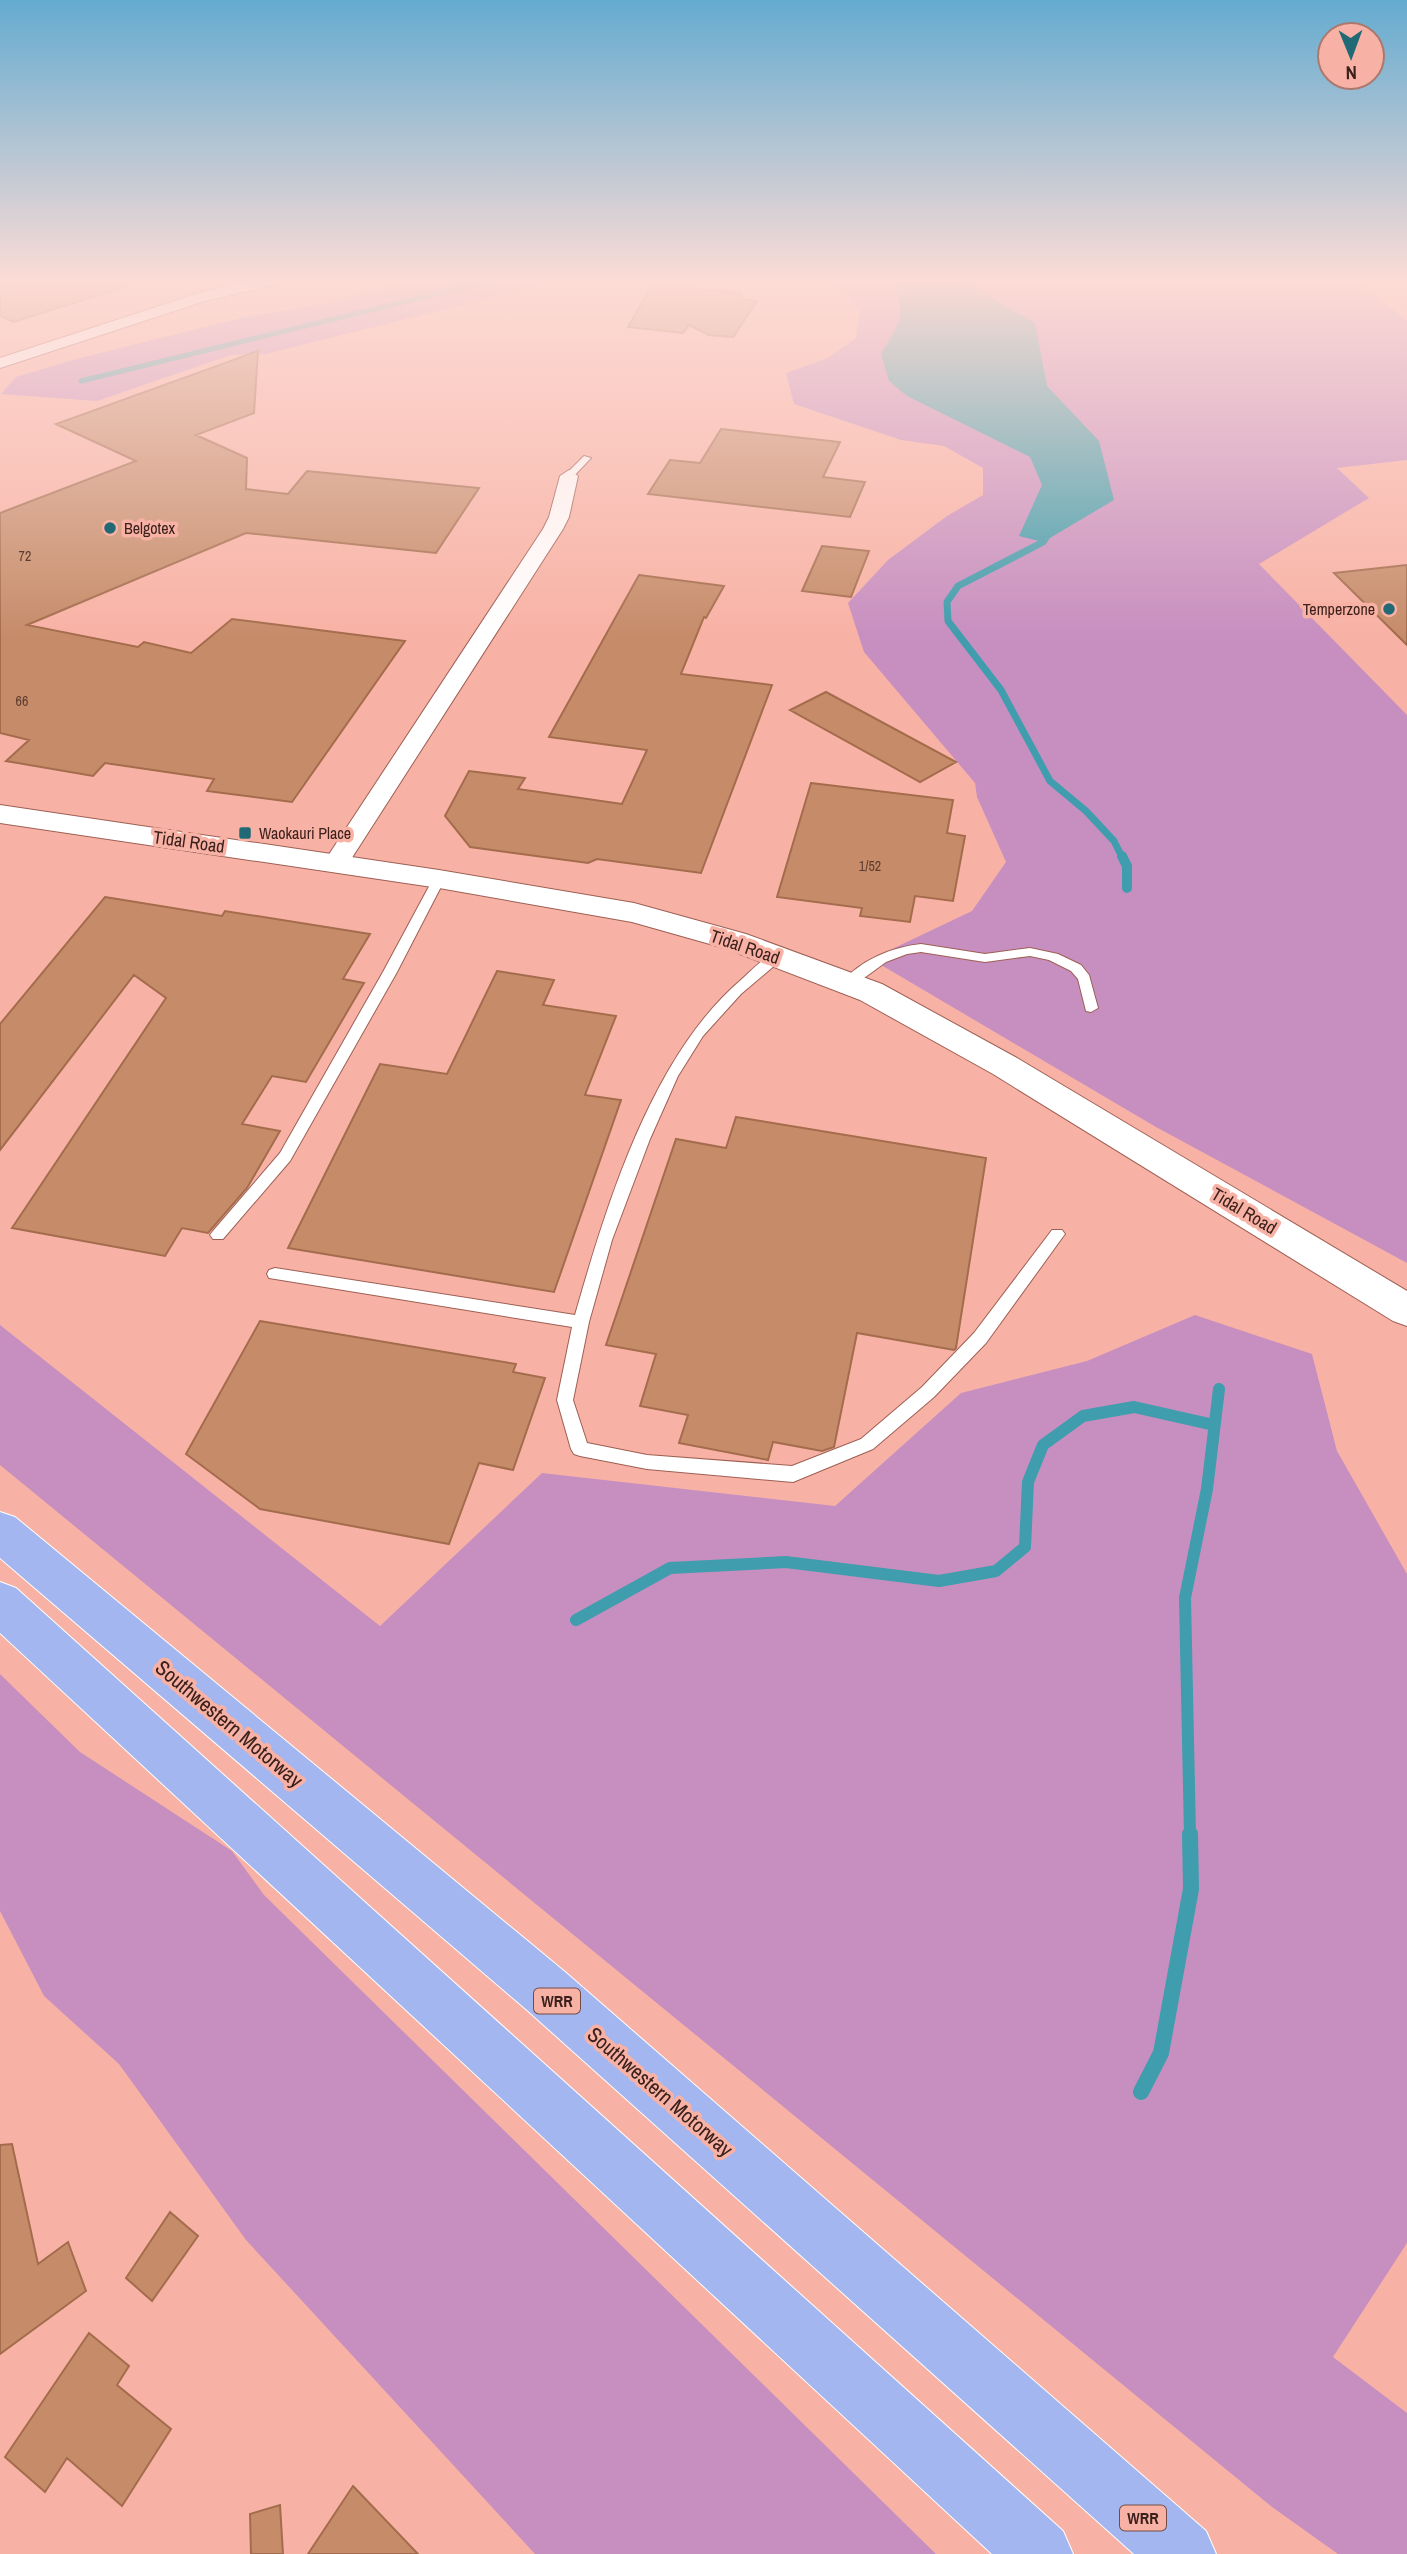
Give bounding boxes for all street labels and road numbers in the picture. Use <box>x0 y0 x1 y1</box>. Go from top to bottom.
street label: Tidal Road <box>152 824 226 859</box>
street label: Tidal Road <box>707 923 783 970</box>
street label: Tidal Road <box>1207 1181 1281 1240</box>
street label: Southwestern Motorway <box>149 1653 310 1794</box>
road number: WRR <box>534 1988 580 2013</box>
street label: Southwestern Motorway <box>581 2020 740 2163</box>
road number: WRR <box>1120 2506 1166 2530</box>

